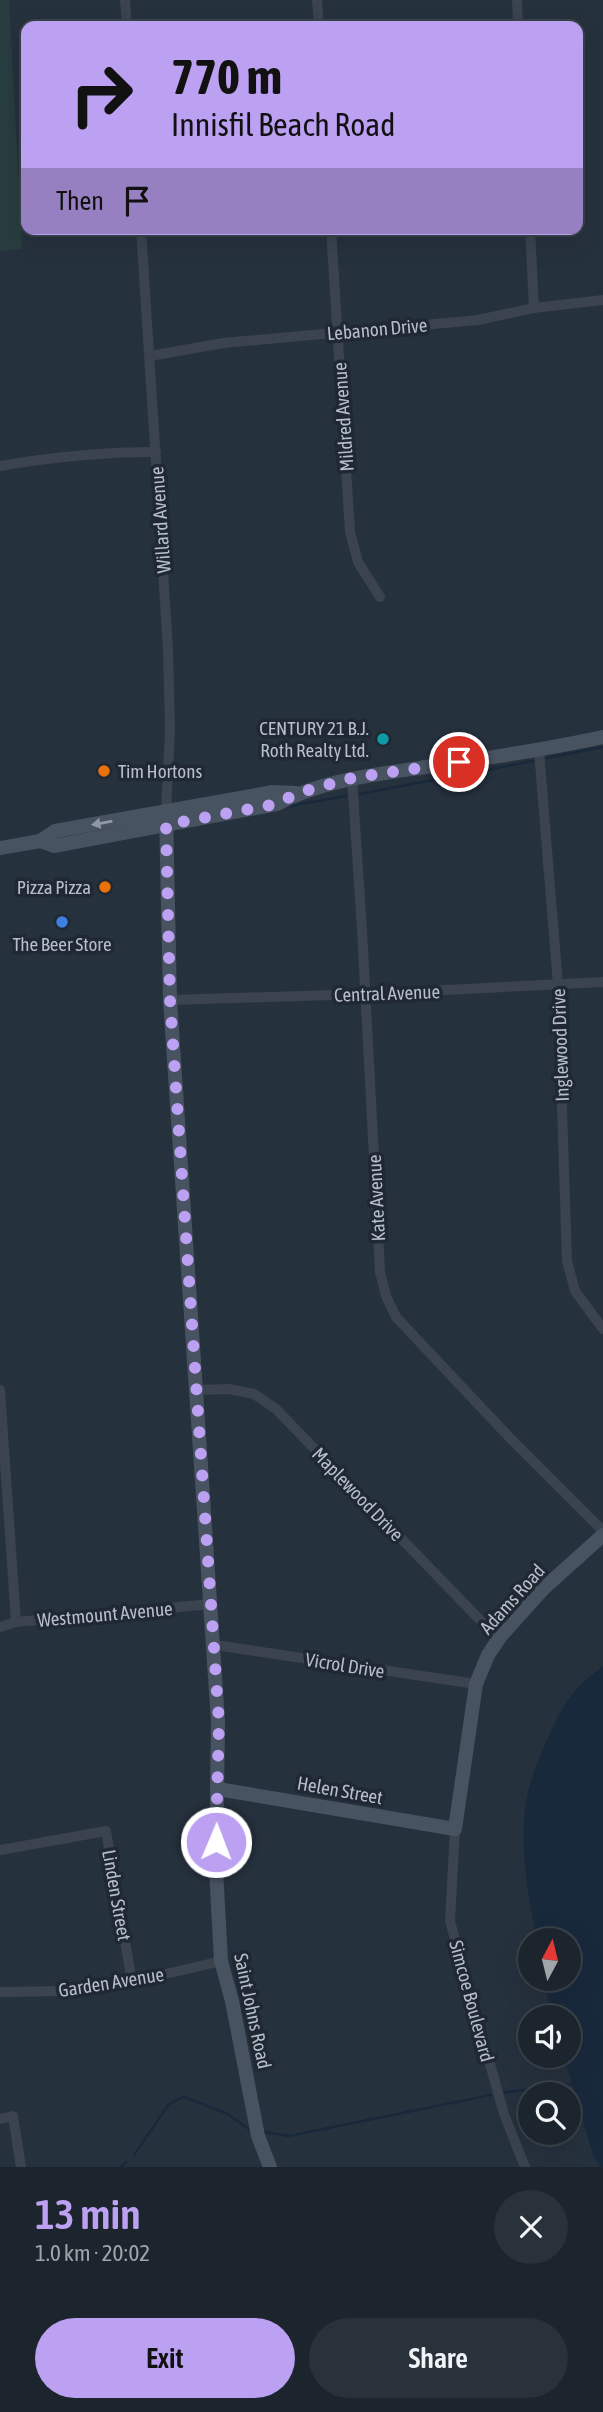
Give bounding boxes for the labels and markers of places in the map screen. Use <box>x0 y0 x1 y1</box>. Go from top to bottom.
place label: CENTURY 21 B.J. Roth Realty Ltd. <box>259 717 369 761</box>
marker: CENTURY 21 B.J. Roth Realty Ltd. <box>375 731 391 747</box>
pin <box>429 732 489 792</box>
place label: Tim Hortons <box>118 760 202 782</box>
marker: Tim Hortons <box>96 763 112 779</box>
place label: Pizza Pizza <box>17 876 91 898</box>
marker: Pizza Pizza <box>97 879 113 895</box>
marker: The Beer Store <box>54 914 70 930</box>
place label: The Beer Store <box>12 933 112 955</box>

